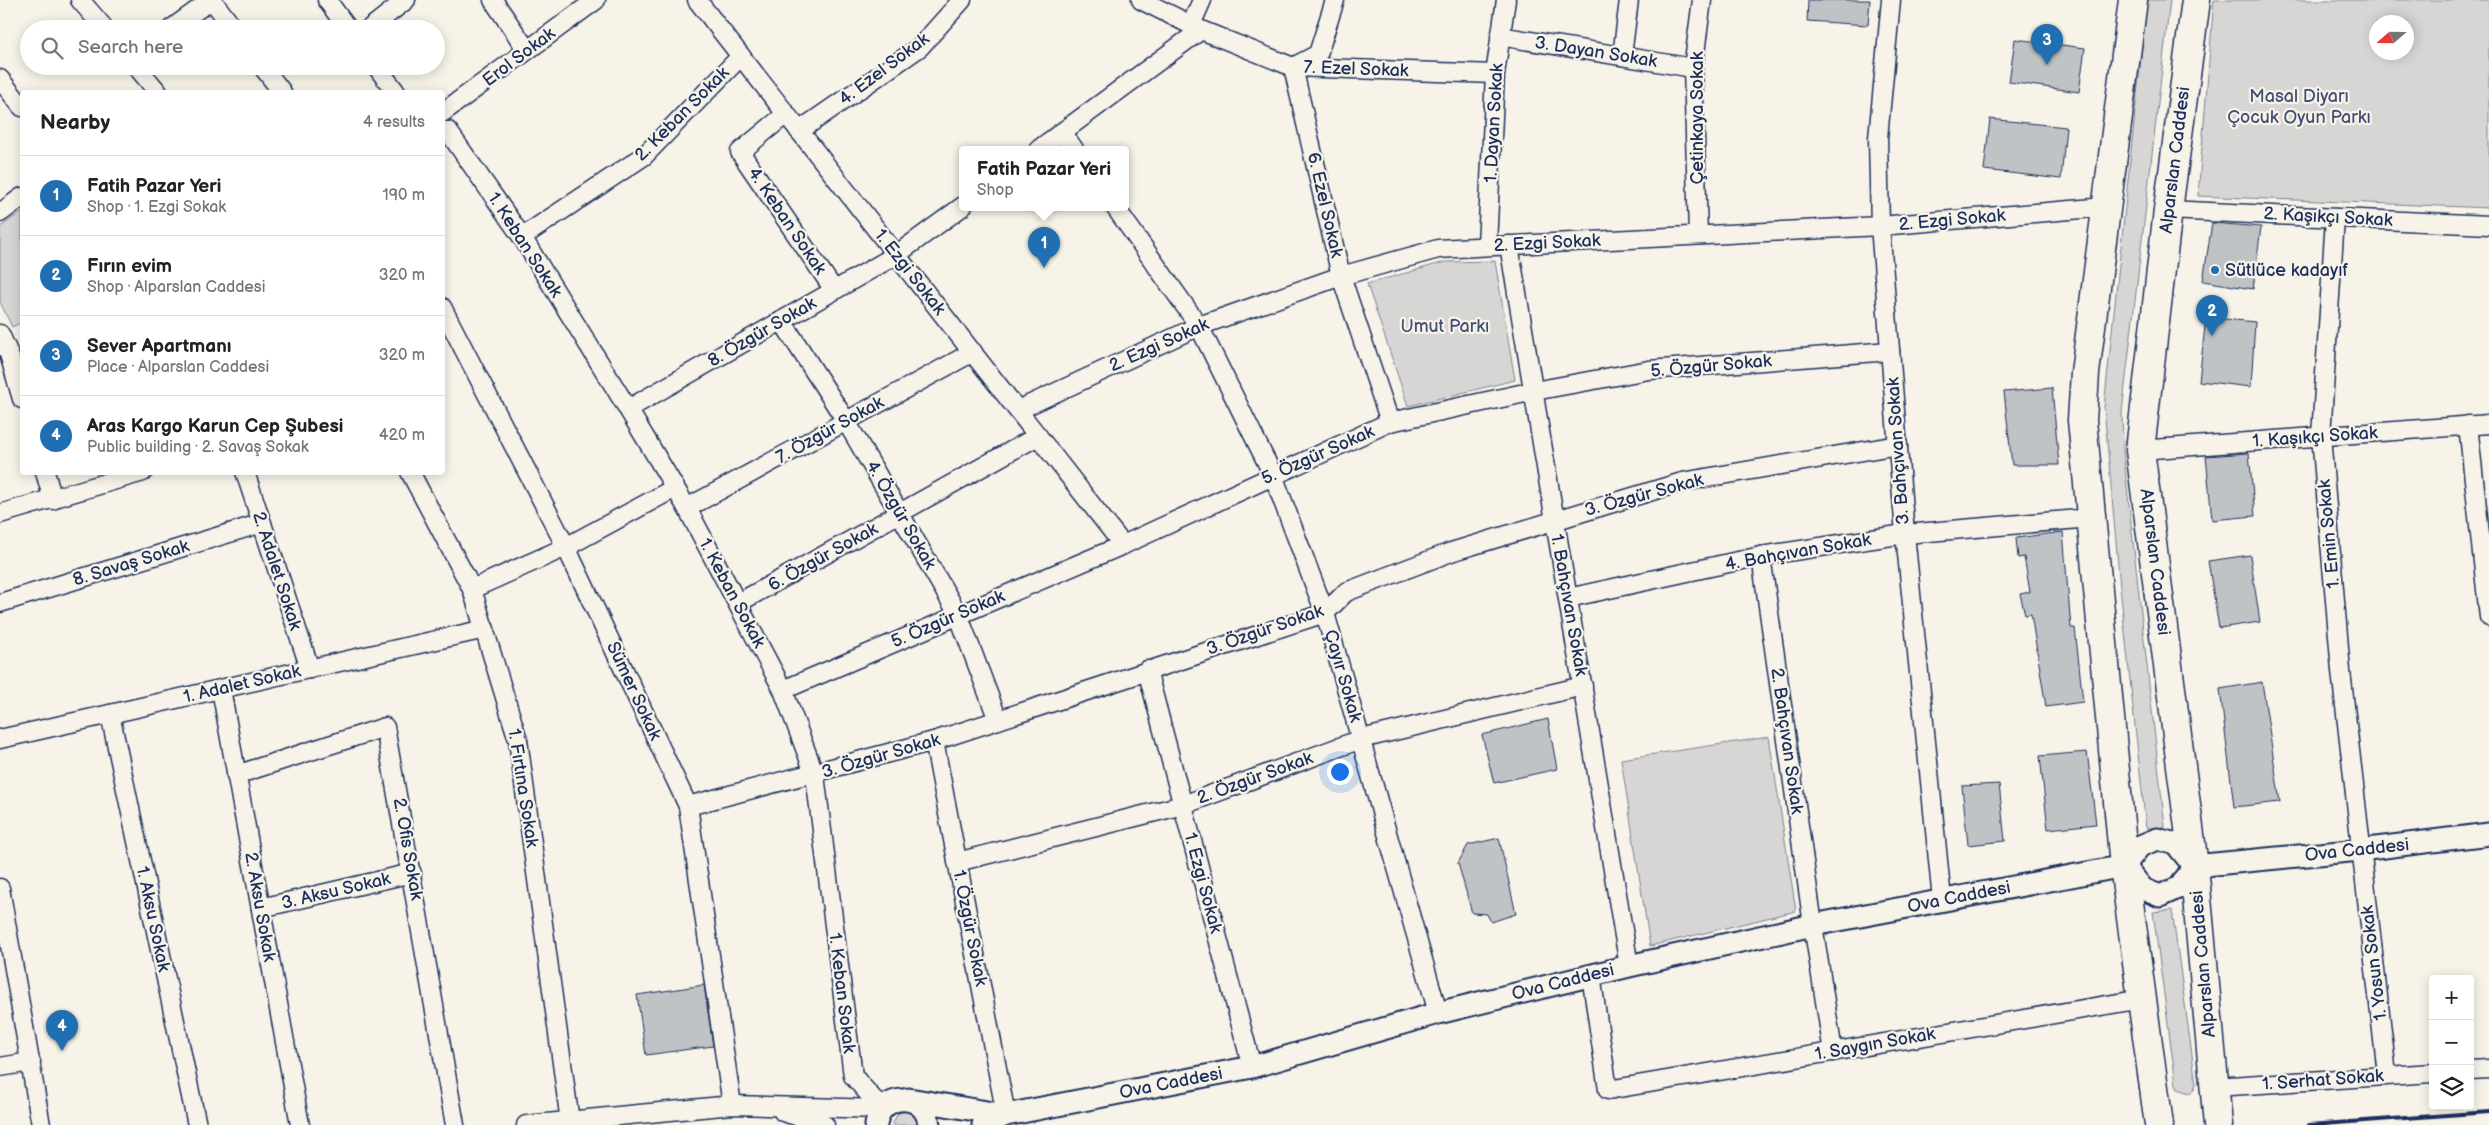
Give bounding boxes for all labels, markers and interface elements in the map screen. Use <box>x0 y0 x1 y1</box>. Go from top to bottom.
north arrow <box>2369 15 2414 60</box>
search box <box>20 20 445 75</box>
street label: Erol Sokak <box>479 23 560 91</box>
pin: 3 <box>2031 24 2063 65</box>
street label: 4. Ezel Sokak <box>835 28 933 110</box>
street label: 3. Dayan Sokak <box>1533 32 1659 72</box>
icon: search <box>38 34 66 62</box>
text: Search here <box>78 36 183 59</box>
street label: Çetinkaya Sokak <box>1687 51 1708 185</box>
street label: 7. Ezel Sokak <box>1303 57 1409 81</box>
street label: 2. Keban Sokak <box>630 62 734 166</box>
street label: 1. Dayan Sokak <box>1480 63 1508 183</box>
street label: Alparslan Caddesi <box>2156 85 2194 235</box>
park label: Masal Diyarı Çocuk Oyun Parkı <box>2227 86 2371 128</box>
text: Nearby <box>40 110 110 135</box>
text: 4 results <box>363 113 425 132</box>
popup <box>959 146 1129 211</box>
street label: 6. Ezel Sokak <box>1303 150 1347 260</box>
text: Fatih Pazar Yeri <box>977 158 1111 181</box>
street label: 4. Keban Sokak <box>743 163 831 279</box>
text: Fatih Pazar Yeri <box>87 175 221 198</box>
text: Shop <box>977 181 1014 200</box>
text: 1 <box>53 186 59 205</box>
text: 190 m <box>383 186 425 205</box>
street label: 1. Keban Sokak <box>483 189 567 302</box>
text: Shop · 1. Ezgi Sokak <box>87 198 226 217</box>
street label: 2. Kaşıkçı Sokak <box>2263 203 2393 231</box>
street label: 2. Ezgi Sokak <box>1898 205 2006 235</box>
street label: 1. Ezgi Sokak <box>870 225 950 319</box>
pin: 1 <box>1028 227 1060 268</box>
street label: 2. Ezgi Sokak <box>1493 230 1601 256</box>
text: Fırın evim <box>87 255 172 278</box>
place label: Sütlüce kadayıf <box>2225 260 2348 281</box>
marker: Sütlüce kadayıf <box>2209 264 2221 276</box>
text: 2 <box>51 266 61 285</box>
text: 320 m <box>379 266 425 285</box>
text: Shop · Alparslan Caddesi <box>87 278 265 297</box>
street label: 8. Özgür Sokak <box>704 292 820 371</box>
pin: 2 <box>2196 295 2228 336</box>
street label: 2. Ezgi Sokak <box>1106 314 1212 376</box>
park label: Umut Parkı <box>1401 316 1489 337</box>
text: Sever Apartmanı <box>87 335 232 358</box>
text: 3 <box>51 346 61 365</box>
text: 320 m <box>379 346 425 365</box>
street label: 5. Özgür Sokak <box>1650 349 1773 382</box>
text: Place · Alparslan Caddesi <box>87 358 269 377</box>
street label: 3. Bahçıvan Sokak <box>1882 376 1914 525</box>
street label: 7. Özgür Sokak <box>772 391 888 468</box>
text: Aras Kargo Karun Cep Şubesi <box>87 415 343 438</box>
street label: 5. Özgür Sokak <box>1258 420 1378 489</box>
street label: 1. Kaşıkçı Sokak <box>2252 422 2379 452</box>
text: 4 <box>51 426 61 445</box>
text: 420 m <box>379 426 425 445</box>
text: Public building · 2. Savaş Sokak <box>87 438 309 457</box>
street label: 4. Özgür Sokak <box>861 456 942 573</box>
street label: 3. Özgür Sokak <box>1582 468 1706 521</box>
street label: 1. Emin Sokak <box>2314 478 2344 590</box>
street label: Alparslan Caddesi <box>2136 487 2174 637</box>
street label: 2. Adalet Sokak <box>248 509 306 633</box>
street label: 6. Özgür Sokak <box>764 517 882 596</box>
street label: 4. Bahçıvan Sokak <box>1724 529 1873 575</box>
street label: 1. Bahçıvan Sokak <box>1546 532 1592 678</box>
street label: 8. Savaş Sokak <box>70 535 192 591</box>
street label: 1. Keban Sokak <box>694 535 770 652</box>
street label: 5. Özgür Sokak <box>888 585 1008 652</box>
street label: 3. Özgür Sokak <box>1204 599 1326 660</box>
street label: Çayır Sokak <box>1320 627 1366 725</box>
street label: Sümer Sokak <box>602 638 666 744</box>
street label: 1. Adalet Sokak <box>181 660 303 708</box>
street label: 2. Bahçıvan Sokak <box>1766 667 1808 816</box>
street label: 1. Fırtına Sokak <box>503 727 543 849</box>
street label: 3. Özgür Sokak <box>819 728 943 783</box>
street label: 2. Özgür Sokak <box>1194 746 1316 809</box>
your location <box>1327 759 1353 785</box>
street label: 2. Ofis Sokak <box>389 796 427 902</box>
street label: 1. Ezgi Sokak <box>1179 830 1227 936</box>
street label: Ova Caddesi <box>2304 834 2410 866</box>
street label: 2. Aksu Sokak <box>240 851 280 964</box>
street label: 1. Aksu Sokak <box>132 864 174 974</box>
street label: 3. Aksu Sokak <box>279 868 393 914</box>
street label: 1. Özgür Sokak <box>948 868 993 988</box>
street label: Ova Caddesi <box>1906 877 2012 917</box>
street label: Alparslan Caddesi <box>2186 890 2220 1038</box>
street label: 1. Yosun Sokak <box>2357 904 2391 1022</box>
street label: 1. Keban Sokak <box>824 932 860 1055</box>
street label: Ova Caddesi <box>1510 959 1616 1005</box>
map controls <box>2429 975 2474 1110</box>
button: + <box>2429 975 2474 1020</box>
pin: 4 <box>46 1010 78 1051</box>
button: − <box>2429 1020 2474 1065</box>
street label: 1. Saygın Sokak <box>1813 1023 1937 1065</box>
street label: Ova Caddesi <box>1118 1063 1224 1103</box>
street label: 1. Serhat Sokak <box>2261 1065 2385 1095</box>
button: layers <box>2429 1065 2474 1110</box>

